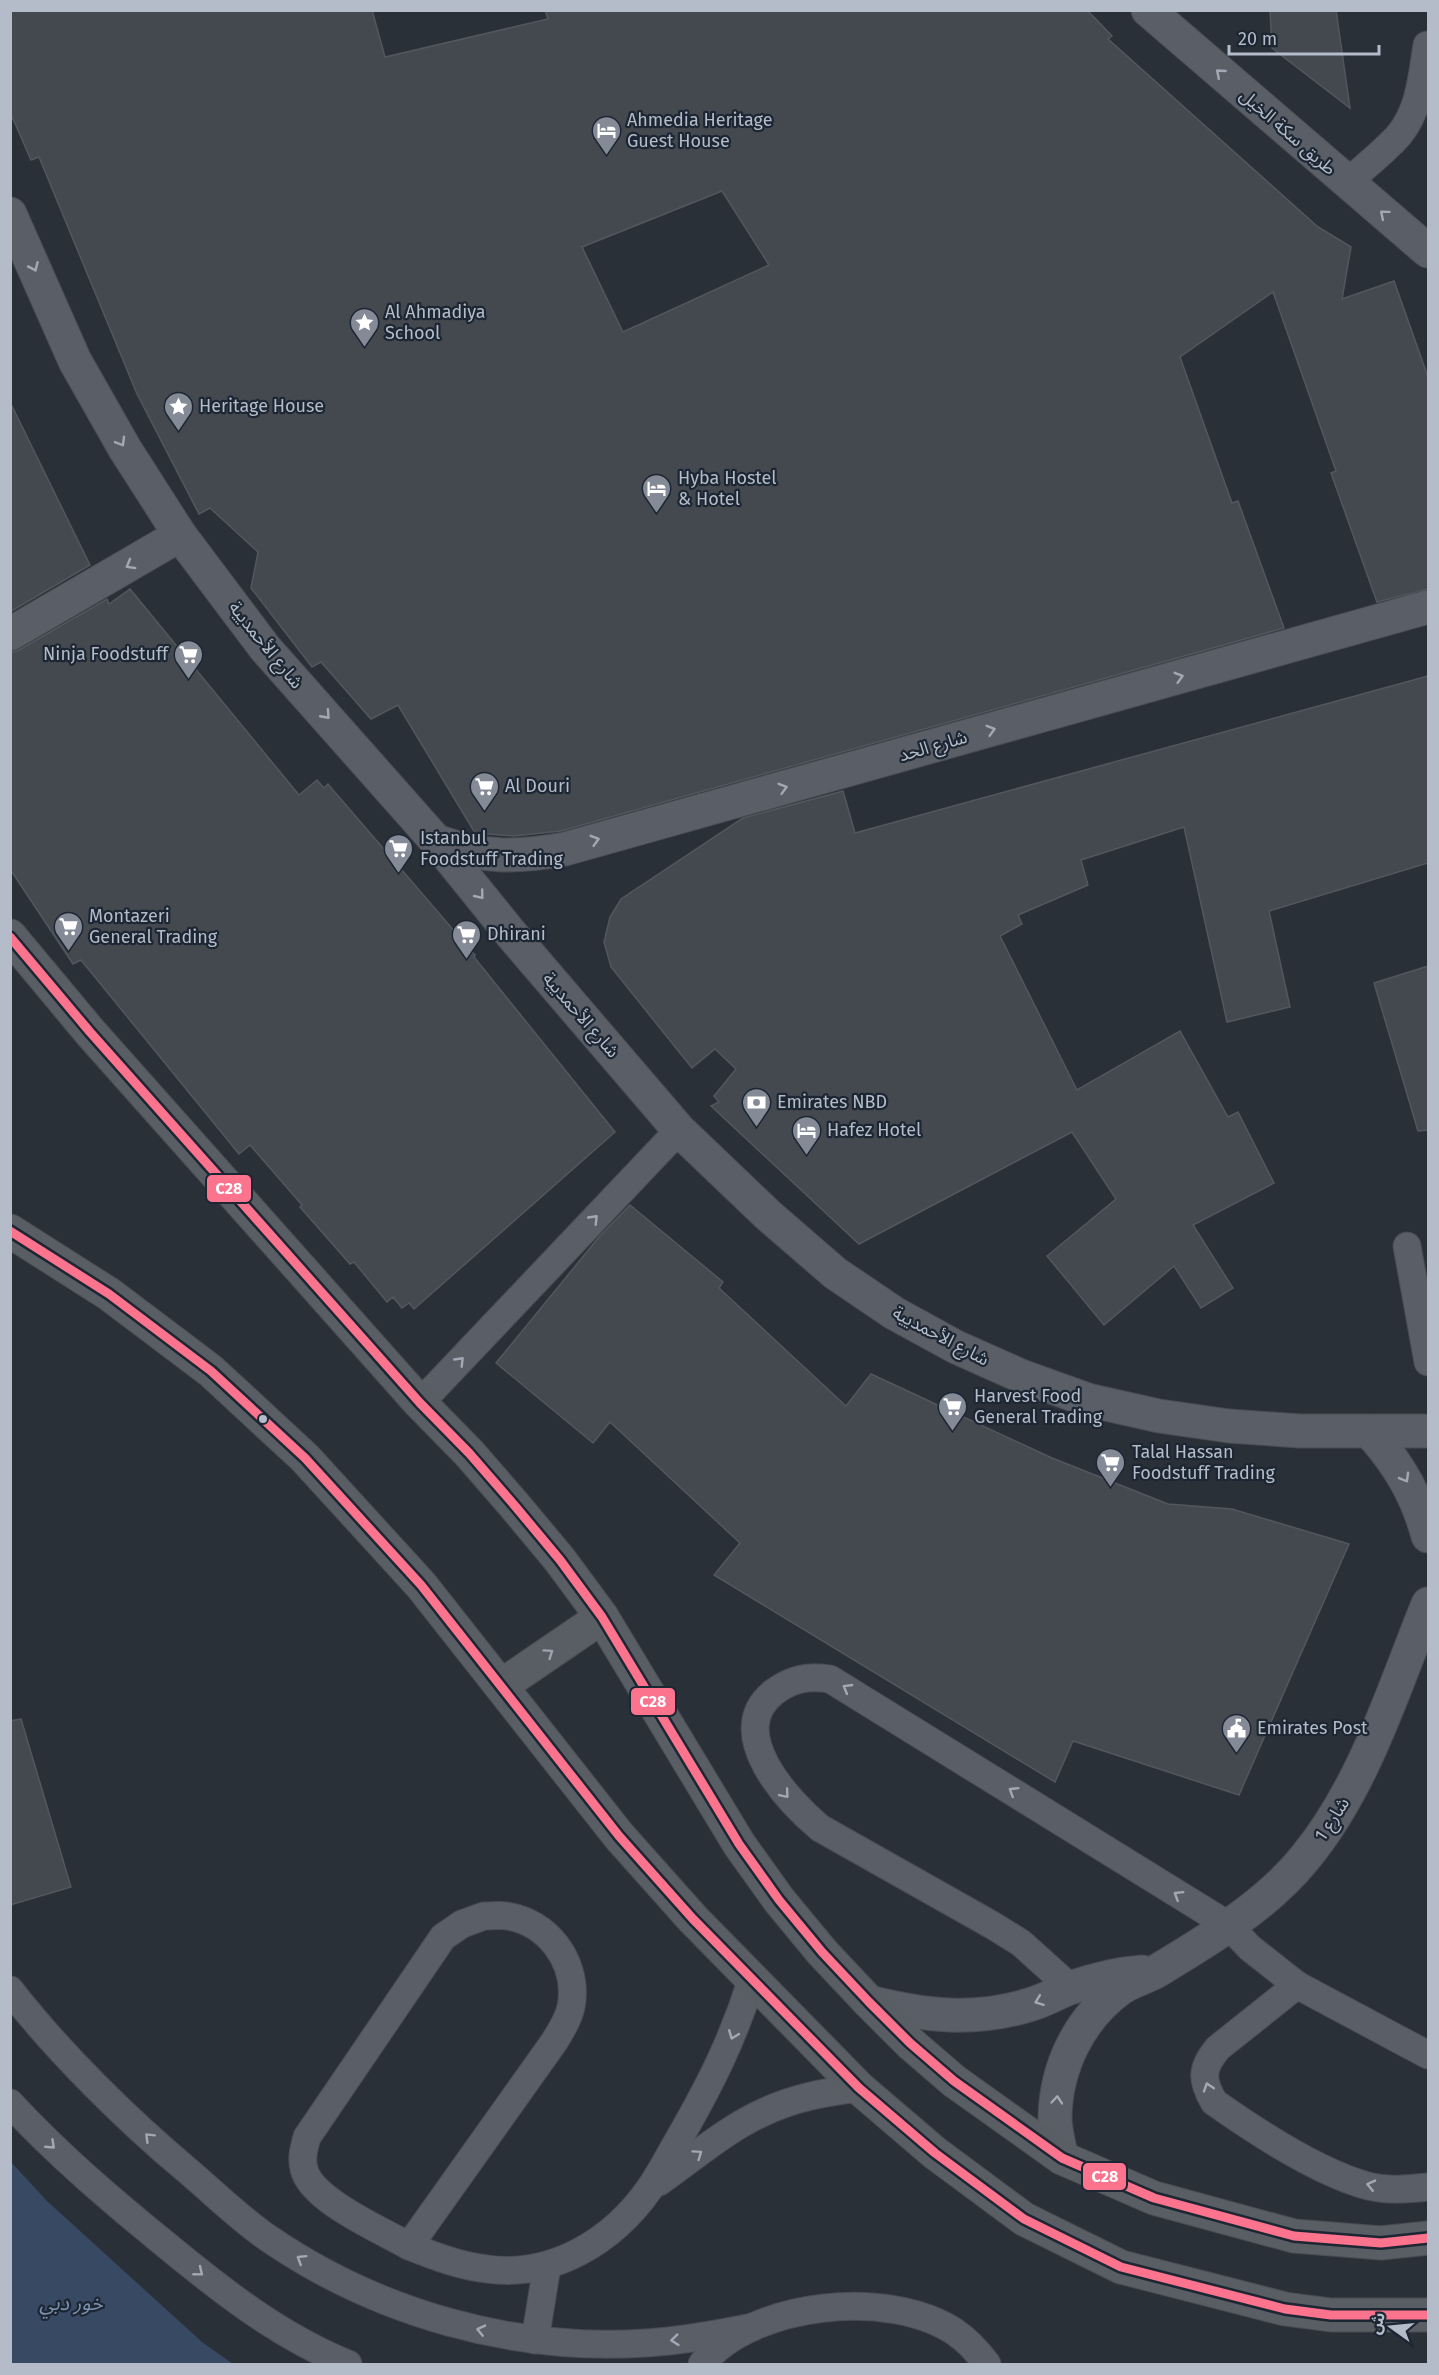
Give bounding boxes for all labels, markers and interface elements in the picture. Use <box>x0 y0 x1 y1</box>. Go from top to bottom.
scale bar <box>1229 18 1379 56</box>
text: 20 m <box>1238 28 1277 50</box>
one-way arrow <box>1216 69 1227 80</box>
street label: طريق سكة الخيل <box>1235 84 1341 180</box>
place label: Ahmedia Heritage Guest House <box>627 109 772 152</box>
hotel icon: Ahmedia Heritage Guest House <box>590 114 622 156</box>
one-way arrow <box>1380 210 1391 221</box>
one-way arrow <box>27 261 39 272</box>
place label: Al Ahmadiya School <box>385 301 486 344</box>
place icon: Al Ahmadiya School <box>348 306 380 348</box>
place icon: Heritage House <box>162 390 194 432</box>
place label: Heritage House <box>199 395 324 417</box>
one-way arrow <box>114 436 125 446</box>
place label: Hyba Hostel & Hotel <box>678 467 777 510</box>
hotel icon: Hyba Hostel & Hotel <box>641 472 673 514</box>
one-way arrow <box>126 557 136 569</box>
street label: شارع الأحمديية <box>222 597 308 695</box>
supermarket icon: Ninja Foodstuff <box>173 638 205 680</box>
place label: Ninja Foodstuff <box>43 643 170 665</box>
one-way arrow <box>1173 672 1184 684</box>
one-way arrow <box>319 708 330 719</box>
one-way arrow <box>985 725 996 737</box>
street label: شارع الحد <box>896 726 970 769</box>
supermarket icon: Al Douri <box>468 770 500 812</box>
place label: Al Douri <box>505 775 570 797</box>
one-way arrow <box>777 783 788 795</box>
place label: Istanbul Foodstuff Trading <box>420 827 563 870</box>
supermarket icon: Istanbul Foodstuff Trading <box>383 832 415 874</box>
one-way arrow <box>590 835 600 848</box>
one-way arrow <box>472 888 483 899</box>
place label: Montazeri General Trading <box>89 905 218 948</box>
supermarket icon: Montazeri General Trading <box>52 910 84 952</box>
supermarket icon: Dhirani <box>450 918 482 960</box>
place label: Dhirani <box>487 923 546 945</box>
street label: شارع الأحمديية <box>536 968 624 1064</box>
bank icon: Emirates NBD <box>740 1086 772 1128</box>
place label: Emirates NBD <box>777 1091 887 1113</box>
hotel icon: Hafez Hotel <box>790 1114 822 1156</box>
place label: Hafez Hotel <box>827 1119 921 1141</box>
line badge: C28 <box>206 1174 252 1203</box>
text: C28 <box>216 1179 242 1198</box>
one-way arrow <box>587 1216 598 1227</box>
street label: شارع الأحمديية <box>888 1301 993 1373</box>
one-way arrow <box>453 1357 464 1367</box>
place label: Harvest Food General Trading <box>974 1385 1103 1428</box>
supermarket icon: Harvest Food General Trading <box>937 1390 969 1432</box>
unlabelled marker <box>257 1413 269 1425</box>
place label: Talal Hassan Foodstuff Trading <box>1132 1441 1275 1484</box>
supermarket icon: Talal Hassan Foodstuff Trading <box>1095 1446 1127 1488</box>
one-way arrow <box>1398 1472 1410 1482</box>
one-way arrow <box>543 1649 554 1660</box>
one-way arrow <box>843 1684 853 1696</box>
line badge: C28 <box>630 1687 676 1716</box>
text: C28 <box>640 1692 666 1711</box>
public building icon: Emirates Post <box>1220 1712 1252 1754</box>
place label: Emirates Post <box>1257 1717 1368 1739</box>
one-way arrow <box>778 1787 789 1798</box>
one-way arrow <box>1008 1788 1019 1799</box>
street label: شارع 1 <box>1310 1793 1357 1847</box>
one-way arrow <box>1174 1890 1184 1902</box>
one-way arrow <box>1034 1994 1044 2007</box>
one-way arrow <box>727 2029 740 2040</box>
one-way arrow <box>1202 2082 1215 2093</box>
one-way arrow <box>1050 2095 1063 2104</box>
one-way arrow <box>145 2133 155 2144</box>
one-way arrow <box>44 2138 54 2149</box>
one-way arrow <box>691 2150 702 2161</box>
line badge: C28 <box>1082 2162 1127 2191</box>
text: C28 <box>1092 2167 1118 2186</box>
one-way arrow <box>1366 2179 1376 2192</box>
one-way arrow <box>297 2254 307 2266</box>
one-way arrow <box>192 2264 203 2275</box>
water label: خور دبي <box>39 2291 103 2319</box>
north arrow <box>1361 2297 1421 2357</box>
text: ش <box>1365 2310 1389 2336</box>
one-way arrow <box>476 2324 486 2337</box>
one-way arrow <box>670 2333 680 2346</box>

